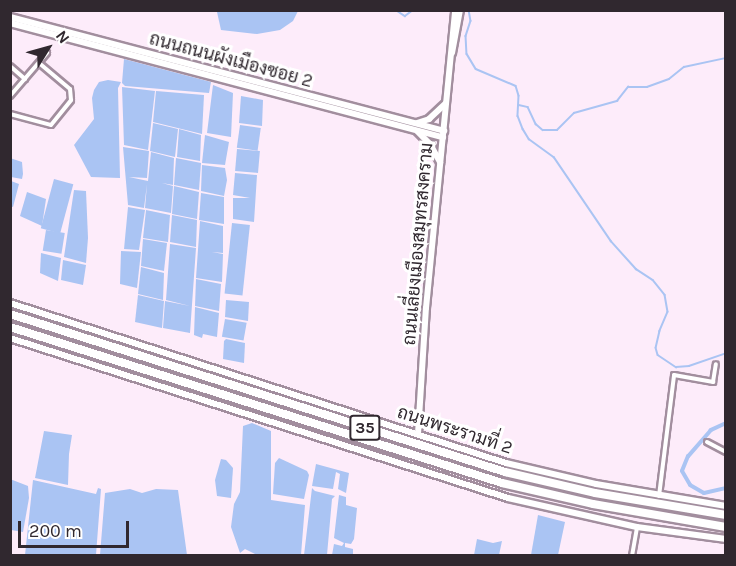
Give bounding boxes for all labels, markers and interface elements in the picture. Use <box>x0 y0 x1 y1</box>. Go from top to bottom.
north arrow <box>18 18 78 78</box>
text: N <box>52 27 74 47</box>
street label: ถนนถนนผังเมืองซอย 2 <box>147 28 315 92</box>
street label: ถนนเลี่ยงเมืองสมุทรสงคราม <box>398 142 438 346</box>
street label: ถนนพระรามที่ 2 <box>395 401 515 459</box>
road number: 35 <box>348 415 382 441</box>
scale bar <box>21 509 132 547</box>
text: 200 m <box>29 520 82 542</box>

